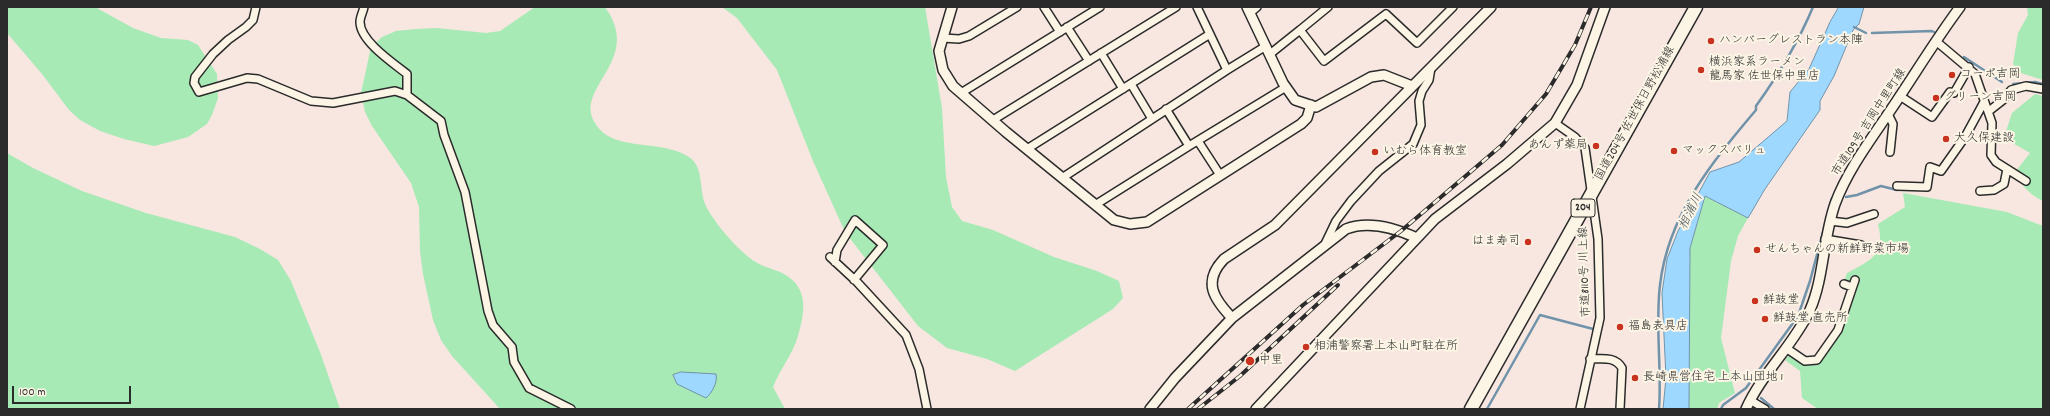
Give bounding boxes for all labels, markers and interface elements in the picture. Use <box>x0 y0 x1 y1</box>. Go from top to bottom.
place label: ハンバーグレストラン本陣 <box>1719 34 1863 48</box>
marker: ハンバーグレストラン本陣 <box>1706 36 1716 46</box>
street label: 国道204号 佐世保日野松浦線 <box>1593 44 1679 184</box>
place label: 横浜家系ラーメン 龍馬家 佐世保中里店 <box>1709 56 1820 84</box>
marker: 横浜家系ラーメン 龍馬家 佐世保中里店 <box>1696 65 1706 75</box>
street label: 市道109号 吉岡中里町線 <box>1830 66 1910 180</box>
place label: コーポ吉岡 <box>1960 68 2020 82</box>
marker: コーポ吉岡 <box>1947 70 1957 80</box>
place label: グリーン吉岡 <box>1944 91 2016 105</box>
marker: グリーン吉岡 <box>1931 93 1941 103</box>
place label: 大久保建設 <box>1954 132 2014 146</box>
marker: 大久保建設 <box>1941 134 1951 144</box>
place label: あんず薬局 <box>1528 139 1588 153</box>
marker: あんず薬局 <box>1591 141 1601 151</box>
place label: マックスバリュ <box>1682 144 1766 158</box>
place label: いむら体育教室 <box>1383 145 1467 159</box>
marker: マックスバリュ <box>1669 146 1679 156</box>
marker: いむら体育教室 <box>1370 147 1380 157</box>
water label: 相浦川 <box>1676 191 1708 233</box>
road number: 204 <box>1571 199 1595 217</box>
street label: 市道8110号 川上線 <box>1577 226 1595 318</box>
place label: はま寿司 <box>1472 235 1520 249</box>
marker: はま寿司 <box>1523 237 1533 247</box>
place label: せんちゃんの新鮮野菜市場 <box>1765 243 1909 257</box>
marker: せんちゃんの新鮮野菜市場 <box>1752 245 1762 255</box>
place label: 鮮鼓堂 <box>1763 294 1799 308</box>
marker: 鮮鼓堂 <box>1750 296 1760 306</box>
place label: 鮮鼓堂 直売所 <box>1773 312 1848 326</box>
marker: 鮮鼓堂 直売所 <box>1760 314 1770 324</box>
place label: 福島表具店 <box>1628 320 1688 334</box>
marker: 福島表具店 <box>1615 322 1625 332</box>
place label: 相浦警察署上本山町駐在所 <box>1314 340 1458 354</box>
marker: 相浦警察署上本山町駐在所 <box>1301 342 1311 352</box>
place label: 中里 <box>1259 354 1283 368</box>
marker: 中里 <box>1244 355 1256 367</box>
place label: 長崎県営住宅 上本山団地 1 <box>1643 371 1783 385</box>
marker: 長崎県営住宅 上本山団地 1 <box>1630 373 1640 383</box>
scale bar <box>14 378 133 404</box>
text: 100 m <box>19 384 46 401</box>

